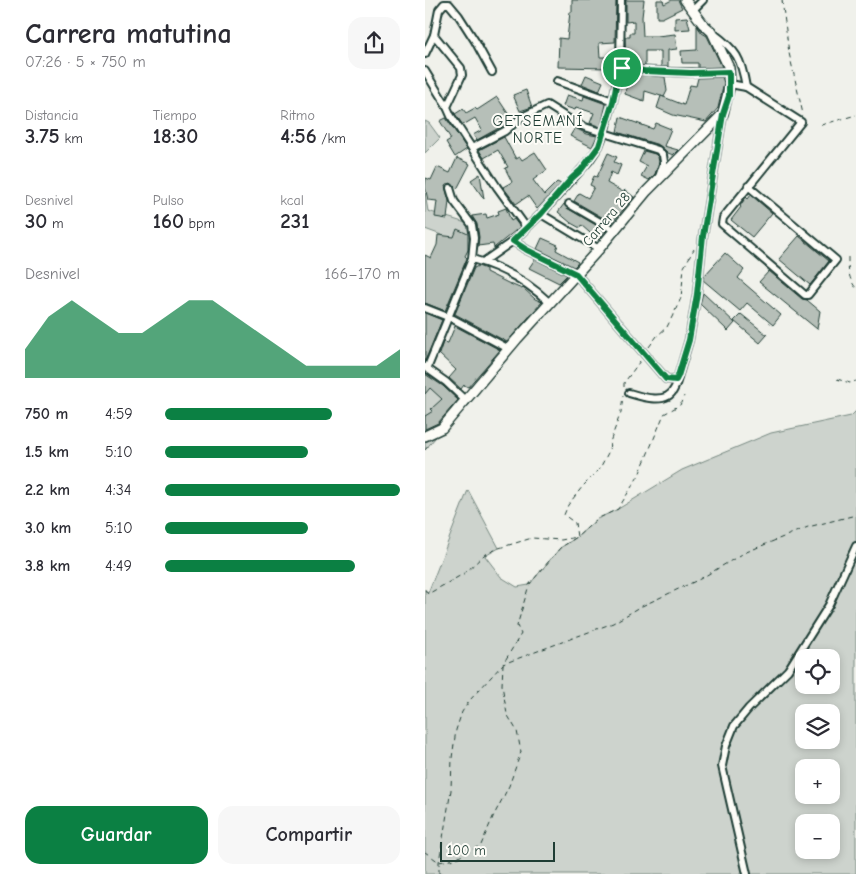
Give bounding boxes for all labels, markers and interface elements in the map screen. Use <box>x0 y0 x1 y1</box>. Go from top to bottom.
button: share <box>348 17 400 69</box>
text: Carrera matutina <box>25 18 232 50</box>
pin <box>601 47 643 89</box>
text: 07:26 · 5 × 750 m <box>25 53 146 71</box>
icon: arrive <box>608 54 636 82</box>
text: Distancia <box>25 107 79 124</box>
text: Tiempo <box>153 107 197 124</box>
text: Ritmo <box>280 107 315 124</box>
district label: GETSEMANÍ NORTE <box>493 111 583 147</box>
text: 3.75 <box>25 124 60 148</box>
text: 18:30 <box>153 124 198 148</box>
text: 4:56 <box>280 124 317 148</box>
text: km <box>60 130 83 147</box>
text: /km <box>317 130 346 147</box>
street label: Carrera 28 <box>579 189 634 250</box>
text: Desnivel <box>25 192 73 209</box>
text: Pulso <box>153 192 184 209</box>
text: kcal <box>280 192 304 209</box>
text: 30 <box>25 209 47 233</box>
text: 160 <box>153 209 184 233</box>
text: 231 <box>280 209 309 233</box>
text: m <box>47 215 64 232</box>
text: bpm <box>184 215 215 232</box>
text: Desnivel <box>25 265 80 283</box>
text: 166–170 m <box>324 265 400 283</box>
text: 750 m <box>25 405 68 423</box>
text: 4:59 <box>105 405 133 423</box>
text: 1.5 km <box>25 443 69 461</box>
text: 5:10 <box>105 443 133 461</box>
text: 2.2 km <box>25 481 70 499</box>
text: 4:34 <box>105 481 131 499</box>
text: 3.0 km <box>25 519 71 537</box>
text: 5:10 <box>105 519 133 537</box>
text: 3.8 km <box>25 557 70 575</box>
text: 4:49 <box>105 557 132 575</box>
map controls <box>795 649 840 859</box>
button: locate <box>795 649 840 694</box>
button: layers <box>795 704 840 749</box>
button: + <box>795 759 840 804</box>
button: Guardar <box>25 806 208 864</box>
button: Compartir <box>218 806 400 864</box>
button: − <box>795 814 840 859</box>
scale bar <box>440 839 555 862</box>
text: 100 m <box>447 842 486 859</box>

